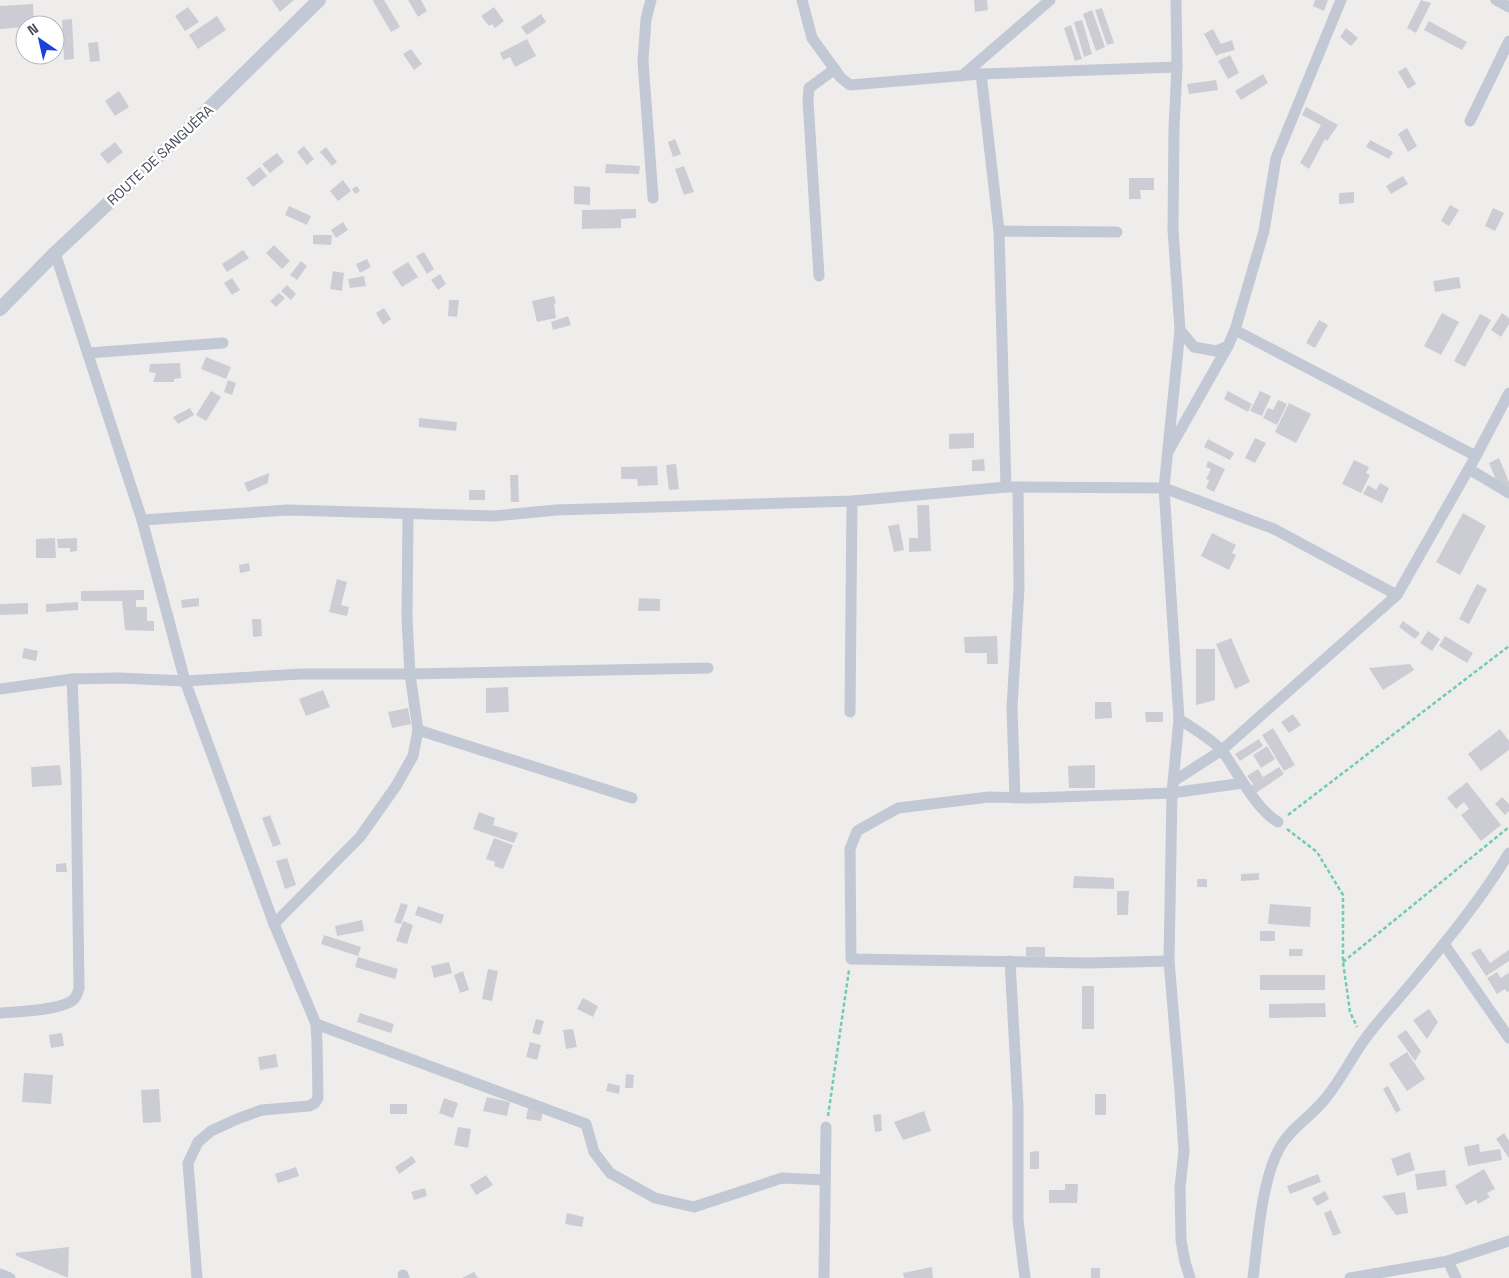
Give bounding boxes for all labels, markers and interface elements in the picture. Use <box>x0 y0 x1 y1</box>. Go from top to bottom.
north arrow <box>15 15 65 65</box>
text: N <box>24 19 42 39</box>
street label: ROUTE DE SANGUÉRA <box>103 101 217 209</box>

